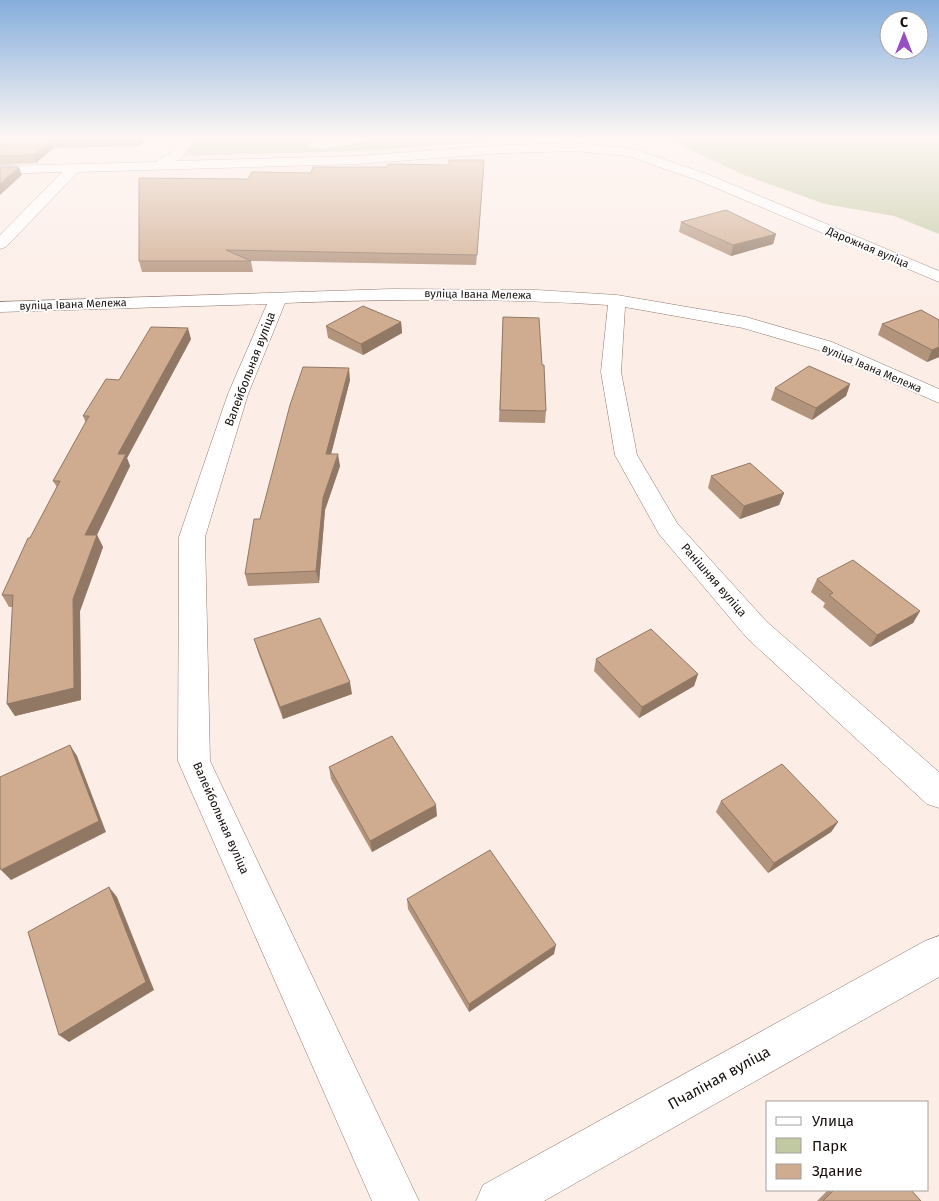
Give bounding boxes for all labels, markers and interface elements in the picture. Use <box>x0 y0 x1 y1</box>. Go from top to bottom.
north arrow <box>879 10 929 60</box>
text: С <box>900 14 908 31</box>
street label: Дарожная вуліца <box>824 224 911 271</box>
street label: вуліца Івана Мележа <box>424 287 532 302</box>
street label: вуліца Івана Мележа <box>19 296 127 313</box>
street label: Валейбольная вуліца <box>222 310 278 428</box>
street label: вуліца Івана Мележа <box>820 342 924 395</box>
street label: Ранішняя вуліца <box>678 540 750 620</box>
street label: Валейбольная вуліца <box>190 760 252 876</box>
street label: Пчаліная вуліца <box>665 1042 773 1114</box>
legend <box>766 1101 929 1191</box>
text: Улица <box>812 1112 854 1130</box>
text: Парк <box>812 1137 847 1155</box>
text: Здание <box>812 1162 862 1180</box>

